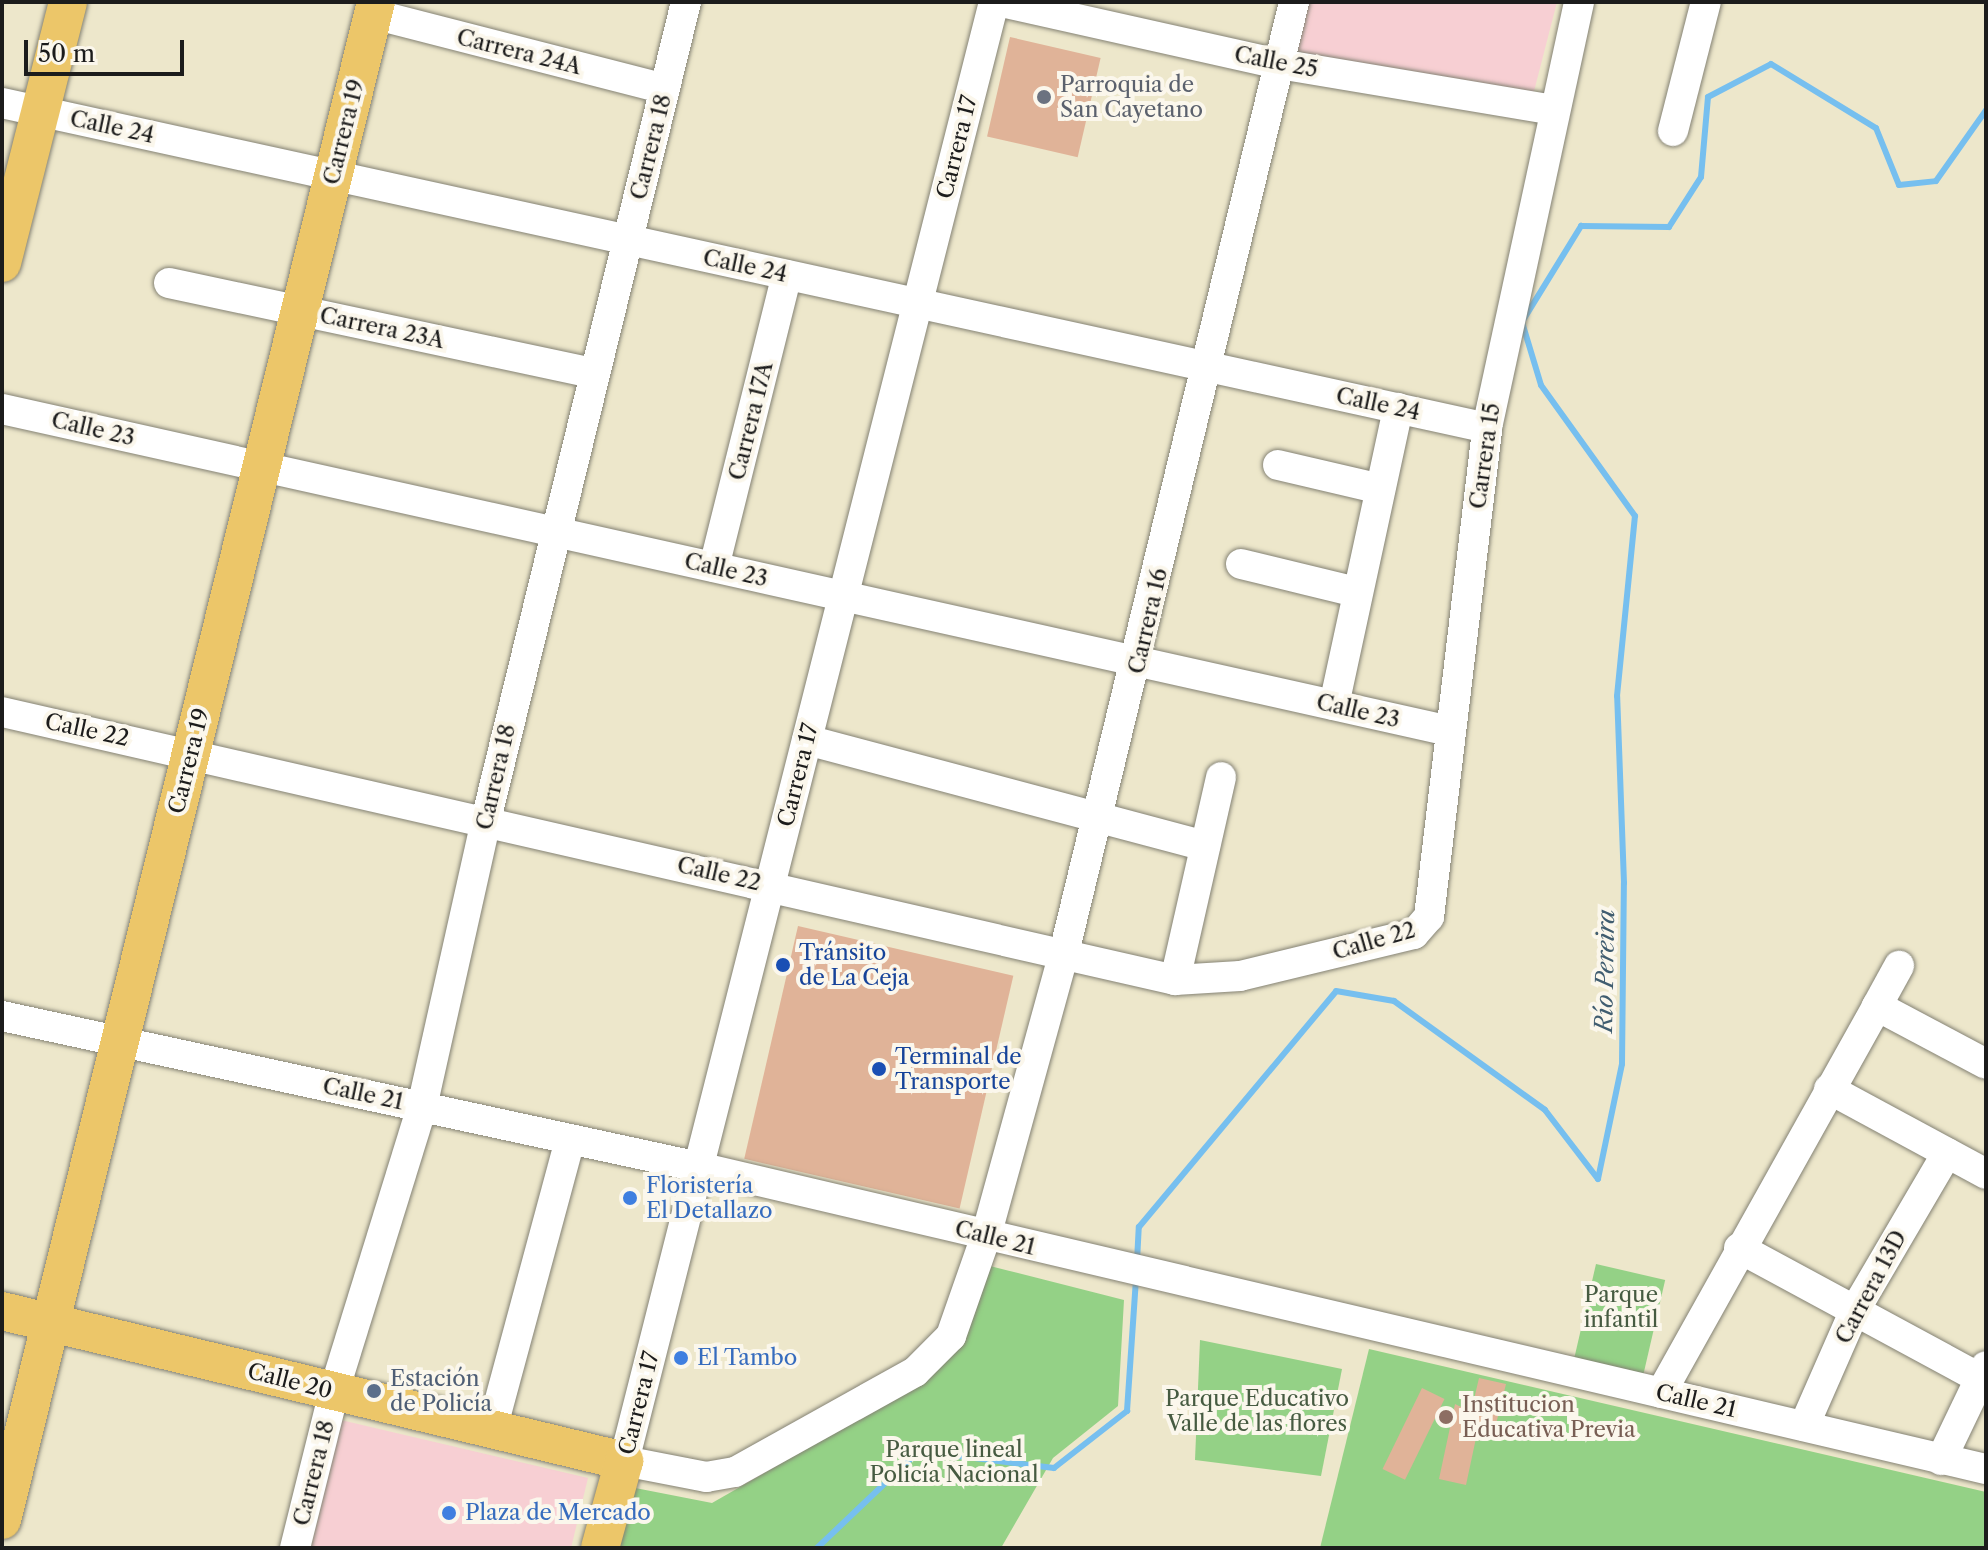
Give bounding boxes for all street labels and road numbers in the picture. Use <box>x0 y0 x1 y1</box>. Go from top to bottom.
street label: Carrera 24A <box>454 24 584 80</box>
street label: Calle 25 <box>1232 41 1320 83</box>
street label: Carrera 19 <box>318 76 370 188</box>
street label: Carrera 18 <box>625 91 677 203</box>
street label: Carrera 17 <box>931 92 983 202</box>
street label: Calle 24 <box>68 105 156 149</box>
street label: Calle 24 <box>701 244 789 288</box>
street label: Carrera 23A <box>317 302 447 354</box>
street label: Carrera 17A <box>724 359 778 483</box>
street label: Calle 24 <box>1334 382 1422 426</box>
street label: Carrera 15 <box>1464 401 1506 511</box>
street label: Calle 23 <box>49 407 137 451</box>
street label: Calle 23 <box>682 548 770 592</box>
street label: Carrera 16 <box>1123 565 1173 677</box>
street label: Calle 23 <box>1314 689 1402 733</box>
street label: Carrera 19 <box>163 705 215 817</box>
street label: Calle 22 <box>43 708 131 752</box>
street label: Carrera 17 <box>772 720 824 830</box>
street label: Carrera 18 <box>471 721 521 833</box>
street label: Calle 22 <box>675 852 763 896</box>
street label: Calle 22 <box>1329 917 1419 965</box>
street label: Calle 21 <box>320 1073 406 1115</box>
street label: Calle 21 <box>952 1215 1038 1261</box>
street label: Carrera 13D <box>1830 1226 1912 1348</box>
street label: Carrera 17 <box>613 1348 665 1458</box>
street label: Calle 20 <box>245 1358 335 1404</box>
street label: Calle 21 <box>1653 1379 1739 1423</box>
street label: Carrera 18 <box>288 1417 340 1529</box>

